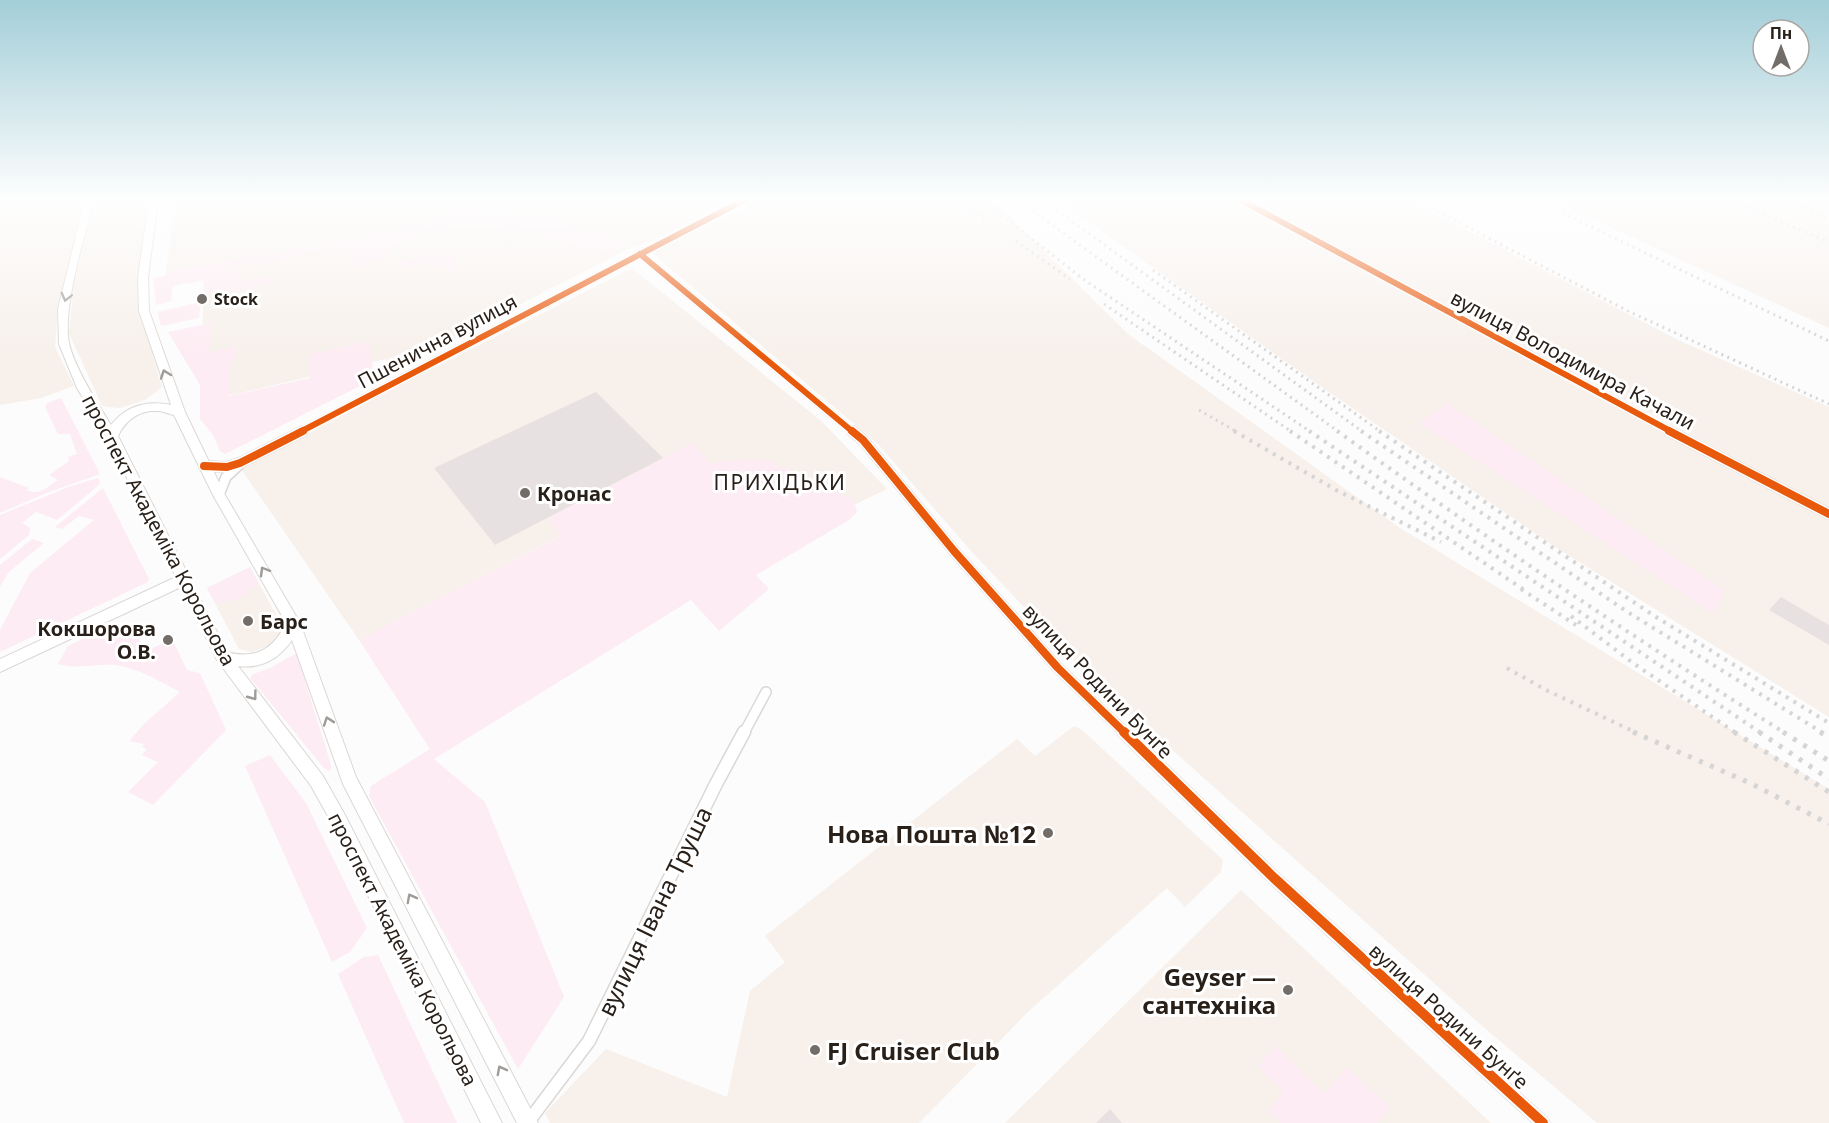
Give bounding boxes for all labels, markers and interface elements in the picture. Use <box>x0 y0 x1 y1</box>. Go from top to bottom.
north arrow <box>1751 18 1811 78</box>
text: Пн <box>1770 22 1792 44</box>
street label: вулиця Володимира Качали <box>1446 284 1700 436</box>
place label: Stock <box>214 288 258 310</box>
street label: Пшенична вулиця <box>353 288 521 394</box>
one-way arrow <box>61 291 74 301</box>
marker: Stock <box>195 292 209 306</box>
one-way arrow <box>160 369 173 380</box>
street label: проспект Академіка Корольова <box>76 390 242 670</box>
district label: ПРИХІДЬКИ <box>714 468 846 496</box>
place label: Кронас <box>537 480 612 507</box>
marker: Кронас <box>518 486 532 500</box>
one-way arrow <box>260 567 272 578</box>
street label: вулиця Родини Бунґе <box>1017 598 1179 764</box>
place label: Барс <box>260 608 308 635</box>
marker: Барс <box>241 614 255 628</box>
place label: Кокшорова О.В. <box>37 615 156 665</box>
marker: Кокшорова О.В. <box>161 633 175 647</box>
one-way arrow <box>246 690 257 701</box>
one-way arrow <box>323 716 336 727</box>
street label: вулиця Івана Труша <box>589 801 719 1021</box>
street label: проспект Академіка Корольова <box>322 808 484 1090</box>
place label: Нова Пошта №12 <box>827 817 1036 850</box>
marker: Нова Пошта №12 <box>1041 826 1055 840</box>
one-way arrow <box>406 893 418 904</box>
street label: вулиця Родини Бунґе <box>1364 937 1534 1095</box>
place label: Geyser — сантехніка <box>1142 960 1276 1021</box>
marker: Geyser — сантехніка <box>1281 983 1295 997</box>
place label: FJ Cruiser Club <box>827 1034 1000 1067</box>
marker: FJ Cruiser Club <box>808 1043 822 1057</box>
one-way arrow <box>497 1066 508 1077</box>

